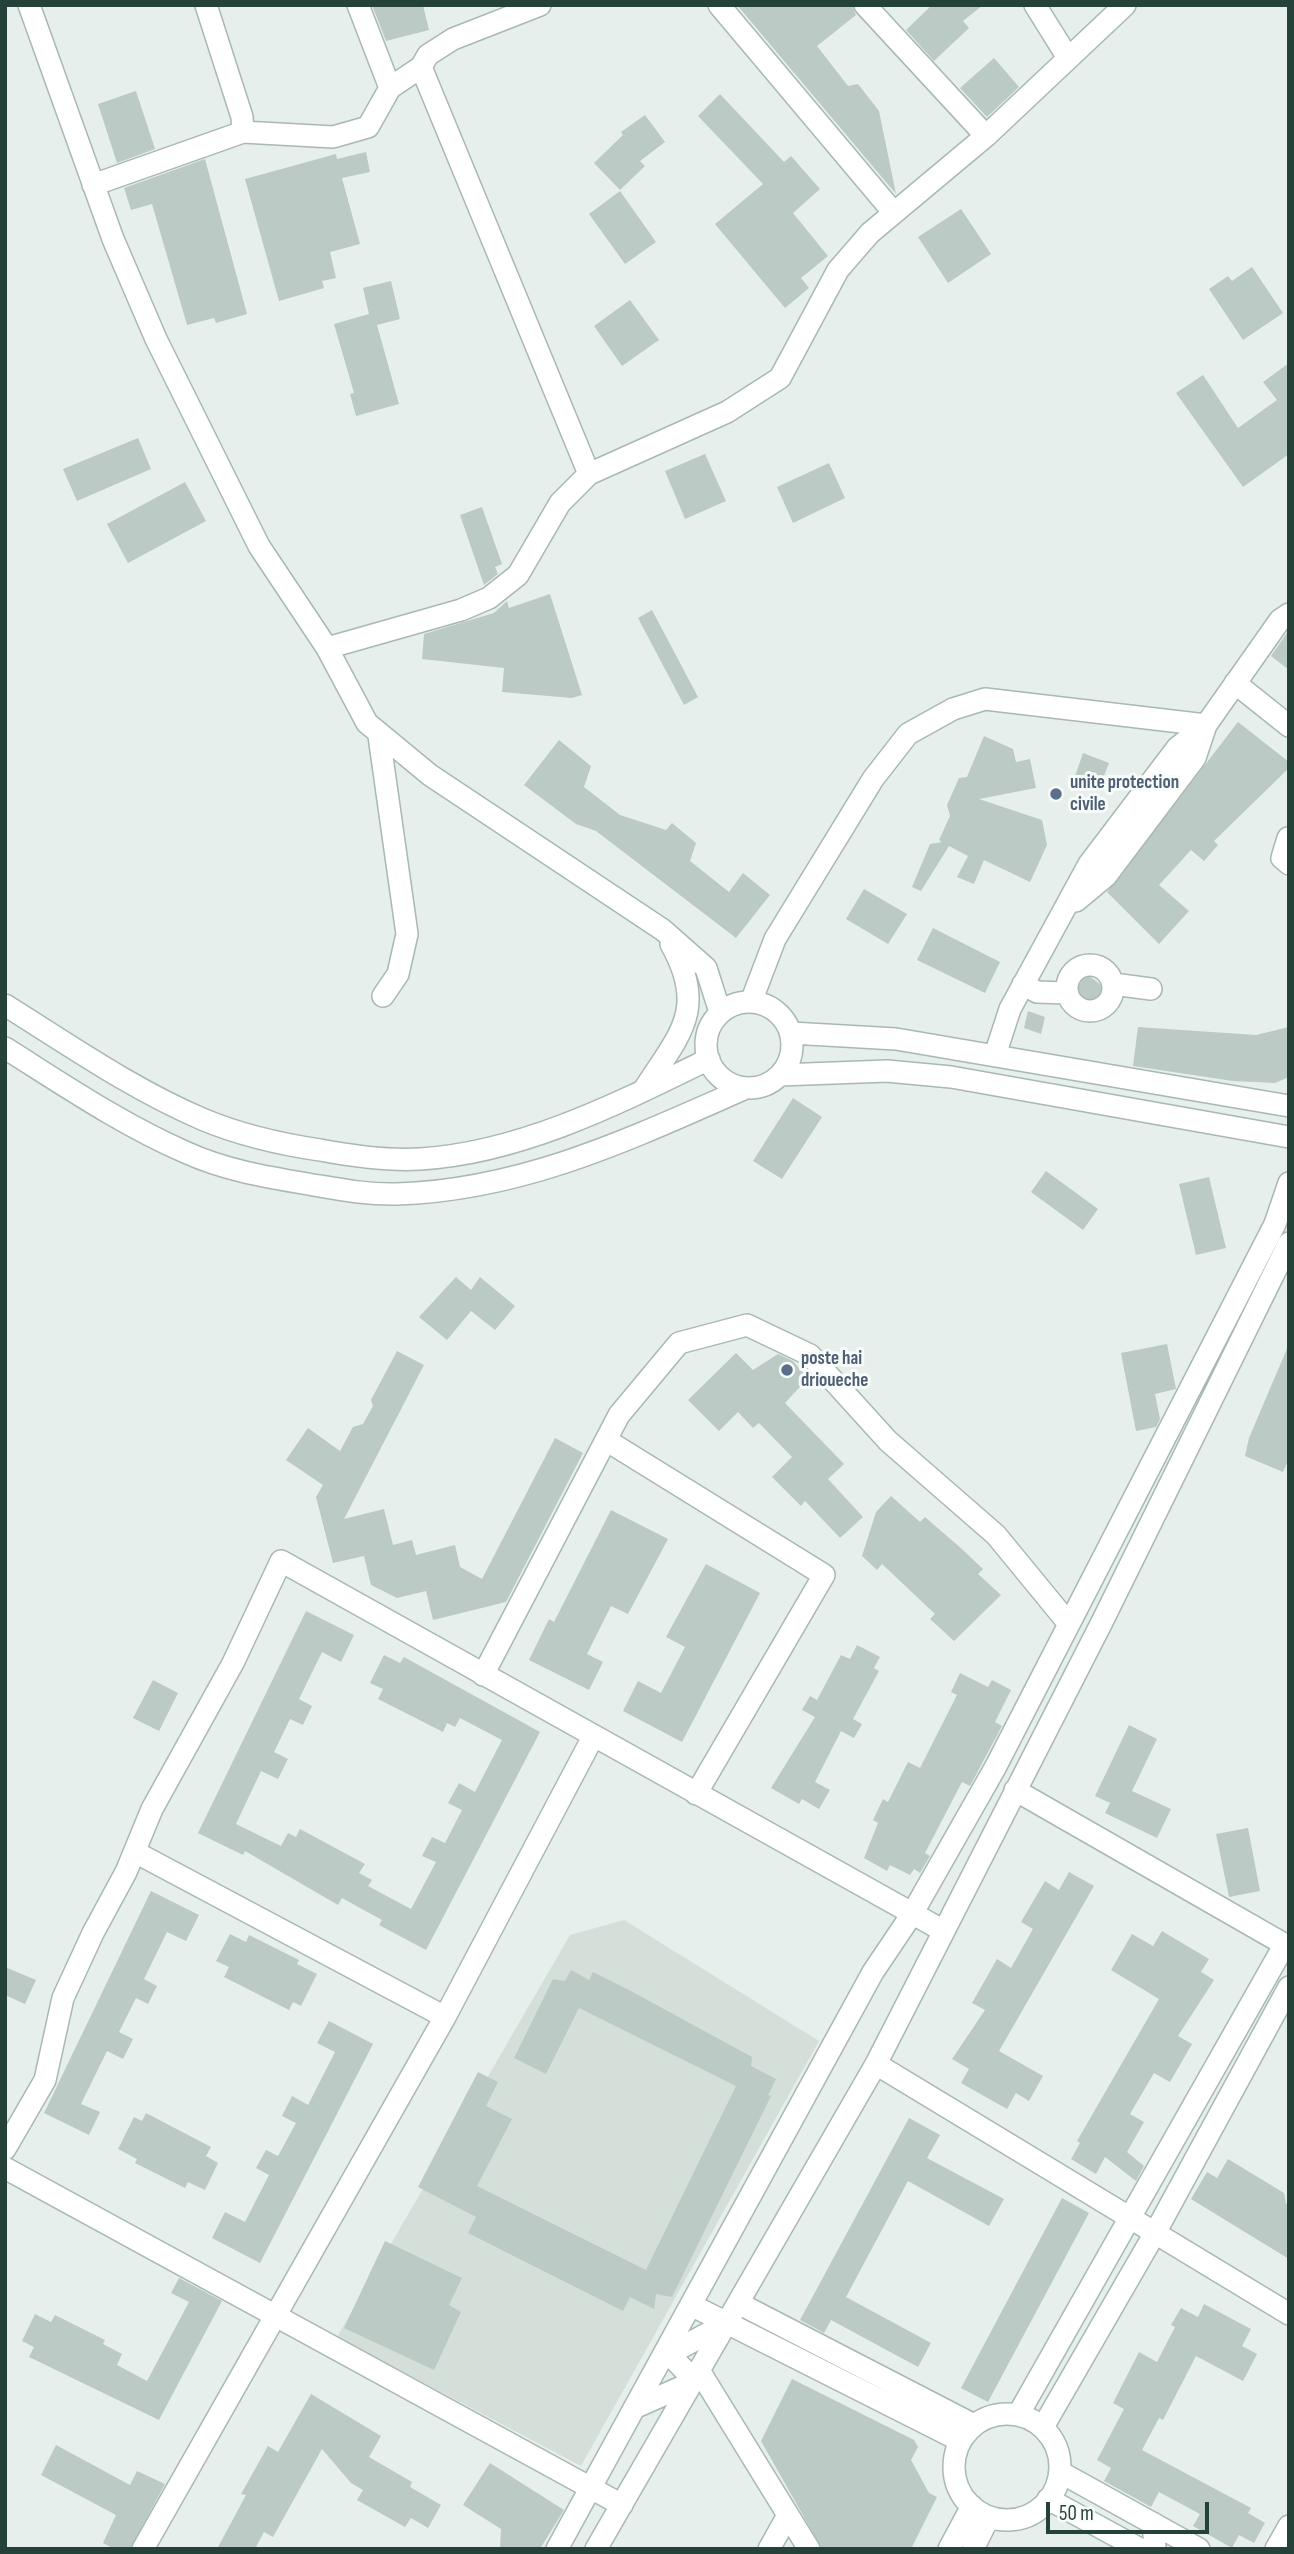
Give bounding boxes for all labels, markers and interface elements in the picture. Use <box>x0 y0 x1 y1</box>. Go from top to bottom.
place label: unite protection civile <box>1070 772 1179 816</box>
marker: unite protection civile <box>1048 786 1064 802</box>
place label: poste hai drioueche <box>801 1348 868 1392</box>
marker: poste hai drioueche <box>779 1362 795 1378</box>
scale bar <box>1049 2488 1212 2532</box>
text: 50 m <box>1059 2501 1094 2526</box>

